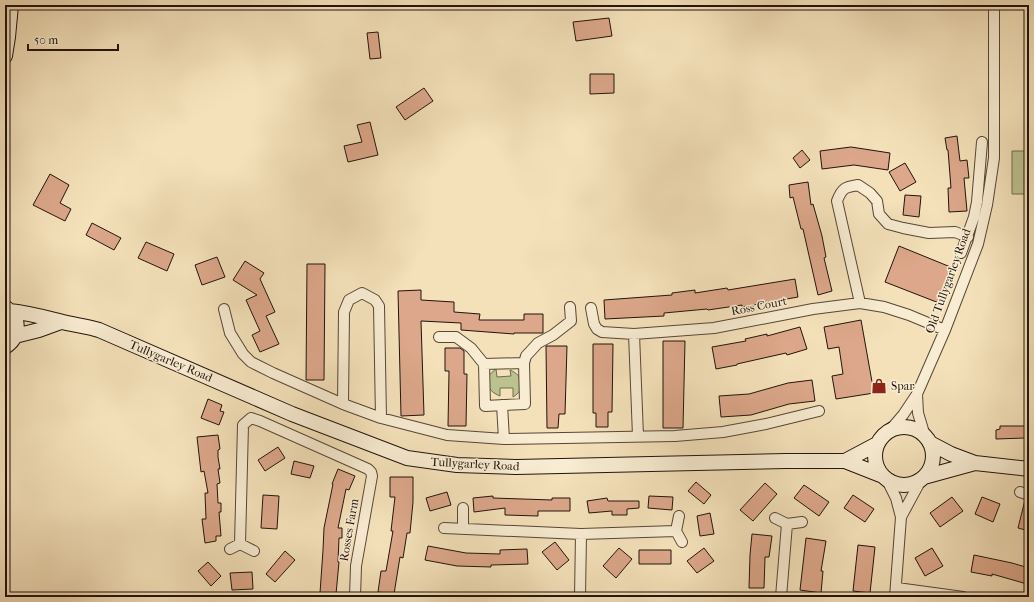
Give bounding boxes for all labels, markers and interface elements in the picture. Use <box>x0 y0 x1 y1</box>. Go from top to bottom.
scale bar <box>28 26 118 52</box>
text: 50 m <box>34 33 58 47</box>
street label: Old Tullygarley Road <box>922 226 974 335</box>
street label: Ross Court <box>730 294 789 318</box>
street label: Tullygarley Road <box>127 337 215 385</box>
shop icon: Spar <box>870 377 888 395</box>
place label: Spar <box>891 379 915 393</box>
street label: Tullygarley Road <box>430 455 520 473</box>
street label: Rosses Farm <box>337 498 361 562</box>

